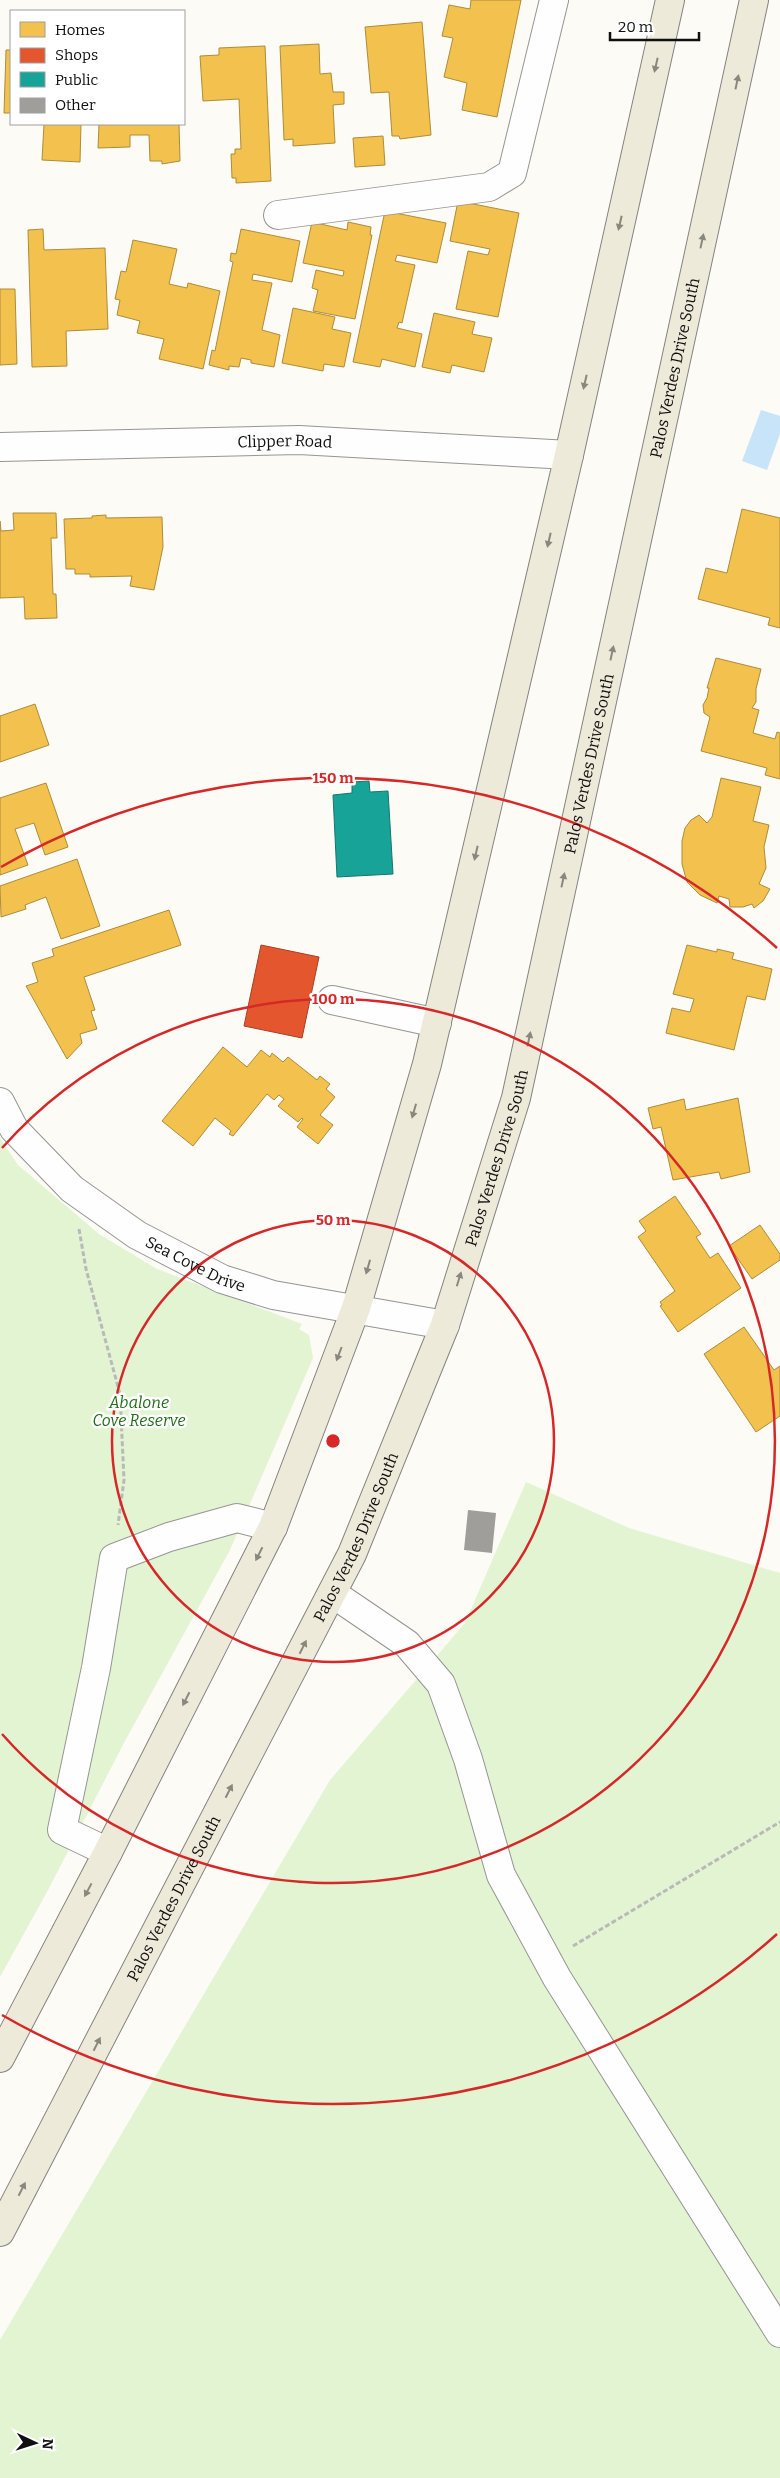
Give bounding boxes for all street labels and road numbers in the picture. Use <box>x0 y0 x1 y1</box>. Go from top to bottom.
street label: Palos Verdes Drive South <box>645 276 703 460</box>
street label: Clipper Road <box>237 430 333 451</box>
street label: Palos Verdes Drive South <box>560 672 617 856</box>
street label: Palos Verdes Drive South <box>461 1068 531 1249</box>
street label: Sea Cove Drive <box>143 1232 248 1295</box>
street label: Palos Verdes Drive South <box>309 1449 402 1625</box>
street label: Palos Verdes Drive South <box>122 1812 224 1984</box>

